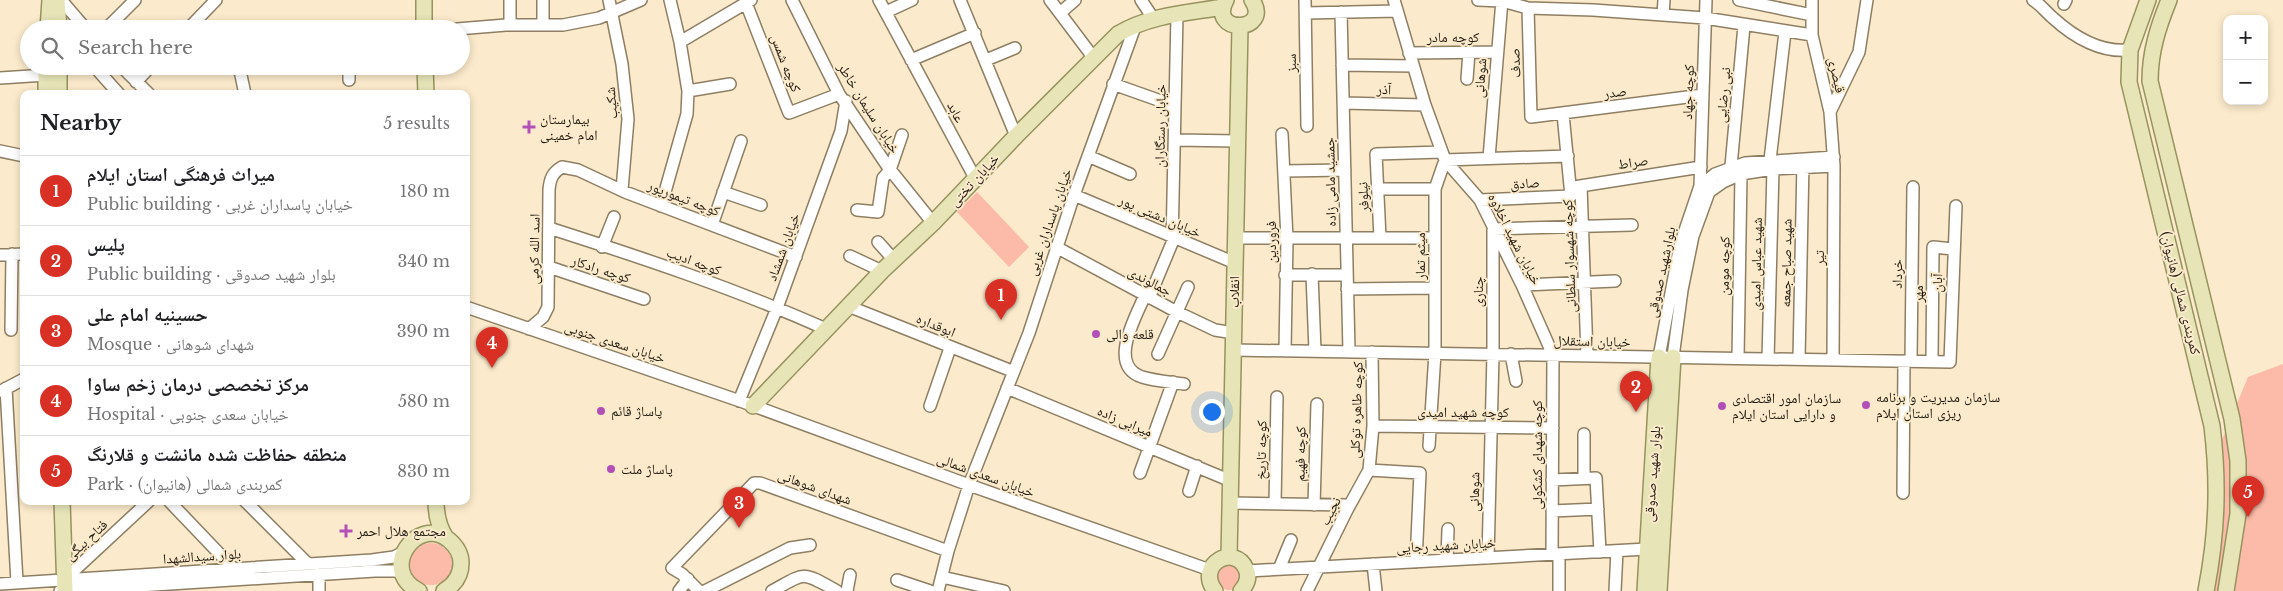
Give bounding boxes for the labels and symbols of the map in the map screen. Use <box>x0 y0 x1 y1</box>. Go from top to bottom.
street label: کوچه مادر <box>1426 28 1480 46</box>
street label: کوچه شمس <box>767 31 805 95</box>
street label: صدف <box>1505 48 1525 78</box>
street label: سبز <box>1282 53 1300 74</box>
street label: قیصری <box>1824 55 1850 95</box>
street label: شوهانی <box>1470 57 1490 99</box>
street label: خیابان سلیمان خاطر <box>833 58 904 157</box>
street label: کوچه جهاد <box>1678 64 1698 120</box>
street label: نبی رضایی <box>1712 66 1734 124</box>
street label: آذر <box>1375 80 1392 98</box>
street label: صدر <box>1601 81 1628 103</box>
street label: خیابان رستگاران <box>1150 84 1170 168</box>
street label: شکیب <box>601 86 621 120</box>
street label: عابد <box>943 98 969 126</box>
place label: بیمارستان امام خمینی <box>540 110 598 145</box>
marker: بیمارستان امام خمینی <box>522 120 536 134</box>
street label: جمشید مامی زاده <box>1320 137 1340 227</box>
street label: خیابان تختی <box>945 150 1003 210</box>
street label: صراط <box>1616 151 1650 173</box>
street label: خیابان پاسداران غربی <box>1022 166 1076 278</box>
street label: صادق <box>1510 173 1540 193</box>
street label: کوچه تیمورپور <box>644 176 723 220</box>
street label: نیلوفر <box>1353 181 1373 214</box>
street label: خیابان دشتی پور <box>1115 190 1204 242</box>
street label: خیابان شهید اخلاوه <box>1484 190 1546 288</box>
street label: کوچه شهسوار سلطانی <box>1558 199 1580 313</box>
street label: خیابان شمشاد <box>762 211 804 283</box>
street label: اسد الله کرمی <box>524 213 544 285</box>
street label: شهید عباس امیدی <box>1746 217 1766 311</box>
street label: شهید صباح جمعه <box>1776 219 1797 307</box>
street label: فروردین <box>1262 221 1280 263</box>
street label: بلوارشهید صدوقی <box>1643 225 1679 319</box>
street label: کمربندی شمالی (هانیوان) <box>2157 229 2205 357</box>
street label: میثم تمار <box>1411 232 1430 281</box>
street label: کوچه مومن <box>1714 236 1734 296</box>
street label: کوچه ادیب <box>664 243 724 279</box>
street label: تیر <box>1810 250 1828 267</box>
street label: کوچه رادکار <box>568 251 633 287</box>
street label: خرداد <box>1888 259 1906 289</box>
street label: جمالوندی <box>1125 262 1175 300</box>
street label: آبان <box>1928 273 1946 293</box>
street label: انقلاب <box>1225 276 1243 308</box>
street label: چناری <box>1469 277 1487 307</box>
pin: 1 <box>985 279 1017 320</box>
street label: مهر <box>1909 285 1927 304</box>
street label: ابوقداره <box>914 309 958 341</box>
street label: خیابان سعدی جنوبی <box>563 317 668 367</box>
place label: قلعه والی <box>1106 325 1154 343</box>
pin: 4 <box>476 327 508 368</box>
marker: قلعه والی <box>1090 328 1102 340</box>
street label: خیابان استقلال <box>1553 331 1631 351</box>
street label: کوچه طاهره توکلی <box>1345 361 1367 459</box>
pin: 2 <box>1620 371 1652 412</box>
place label: سازمان مدیریت و برنامه ریزی استان ایلام <box>1876 388 2000 423</box>
place label: سازمان امور اقتصادی و دارایی استان ایلام <box>1732 389 1841 424</box>
your location <box>1199 399 1225 425</box>
marker: سازمان مدیریت و برنامه ریزی استان ایلام <box>1860 399 1872 411</box>
street label: کوچه شهدای کشکولی <box>1528 400 1546 510</box>
marker: سازمان امور اقتصادی و دارایی استان ایلام <box>1716 400 1728 412</box>
street label: میرابی زاده <box>1095 401 1155 441</box>
place label: پاساژ قائم <box>611 402 662 421</box>
street label: کوچه شهید امیدی <box>1417 403 1509 421</box>
marker: پاساژ قائم <box>595 405 607 417</box>
street label: کوچه تاریخ <box>1251 420 1272 480</box>
street label: بلوار شهید صدوقی <box>1640 425 1664 523</box>
street label: کوچه فهیم <box>1291 426 1310 482</box>
street label: خیابان سعدی شمالی <box>935 449 1037 501</box>
place label: پاساژ ملت <box>621 460 673 478</box>
marker: پاساژ ملت <box>605 463 617 475</box>
street label: شهدای شوهانی <box>776 465 854 509</box>
street label: شوهانی <box>1465 472 1483 512</box>
pin: 5 <box>2232 476 2264 517</box>
pin: 3 <box>723 487 755 528</box>
street label: نجیب <box>1315 494 1345 528</box>
street label: فتاح بیگی <box>61 515 112 565</box>
place label: مجتمع هلال احمر <box>356 522 446 541</box>
marker: مجتمع هلال احمر <box>339 524 353 538</box>
street label: خیابان شهید رجایی <box>1396 533 1496 557</box>
street label: بلوار سیدالشهدا <box>162 544 242 568</box>

